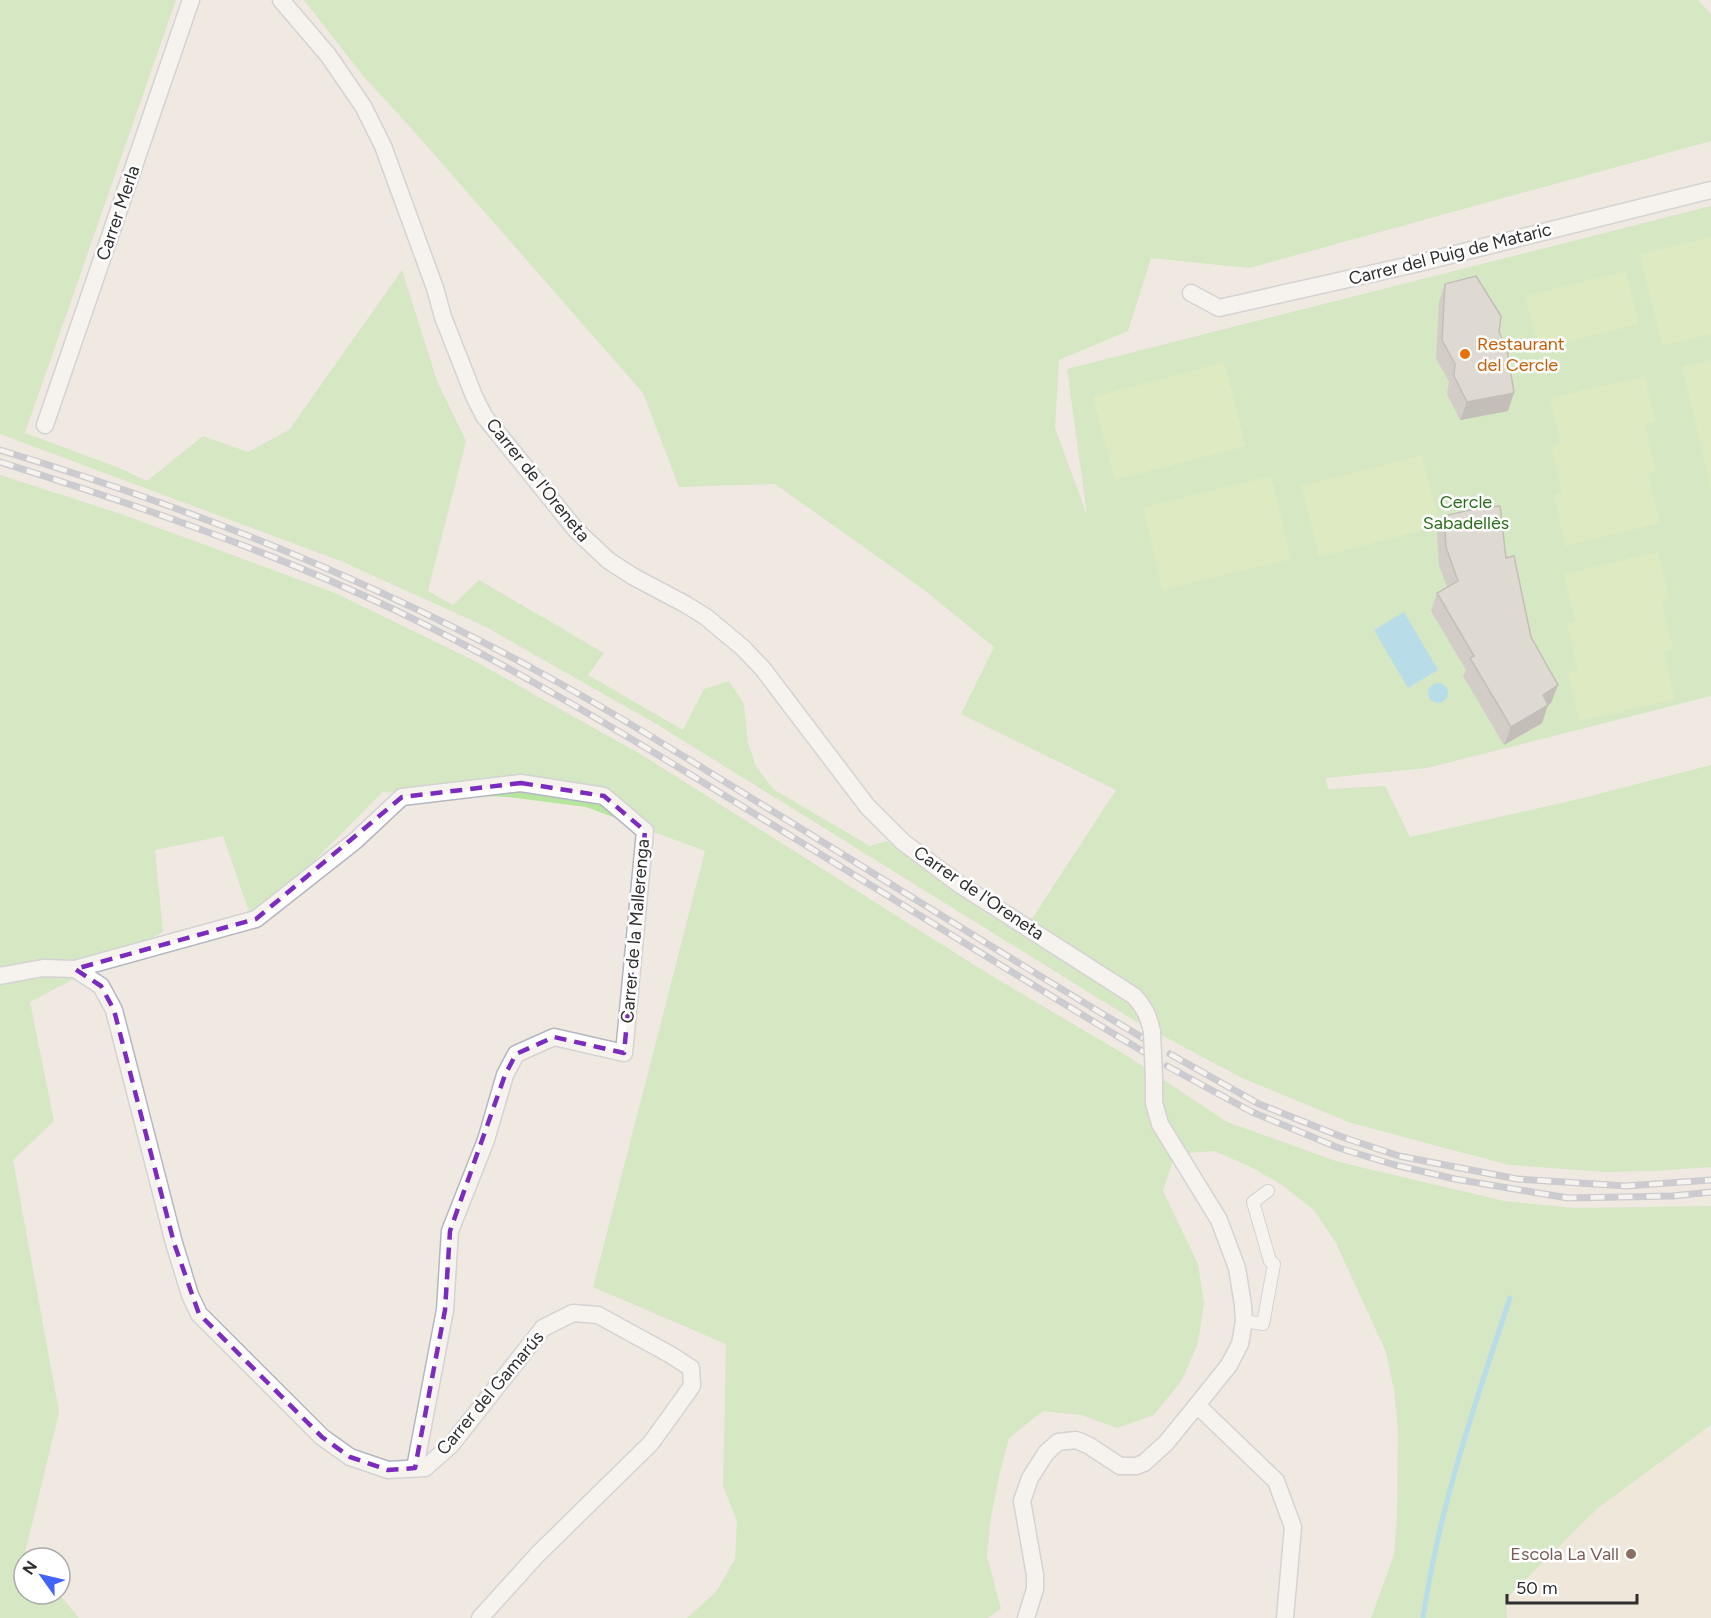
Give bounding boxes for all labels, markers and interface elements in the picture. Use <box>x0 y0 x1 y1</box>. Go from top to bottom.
street label: Carrer Merla <box>91 163 145 263</box>
street label: Carrer del Puig de Mataric <box>1346 218 1554 290</box>
place label: Restaurant del Cercle <box>1477 333 1565 376</box>
marker: Restaurant del Cercle <box>1458 347 1472 361</box>
street label: Carrer de l'Oreneta <box>481 414 595 546</box>
park label: Cercle Sabadellès <box>1423 491 1509 534</box>
street label: Carrer de la Mallerenga <box>616 838 654 1024</box>
street label: Carrer de l'Oreneta <box>910 841 1048 945</box>
street label: Carrer del Gamarús <box>432 1326 548 1460</box>
place label: Escola La Vall <box>1510 1543 1619 1565</box>
north arrow <box>12 1546 72 1606</box>
marker: Escola La Vall <box>1624 1547 1638 1561</box>
text: N <box>19 1557 41 1578</box>
scale bar <box>1507 1567 1638 1605</box>
text: 50 m <box>1516 1577 1558 1599</box>

